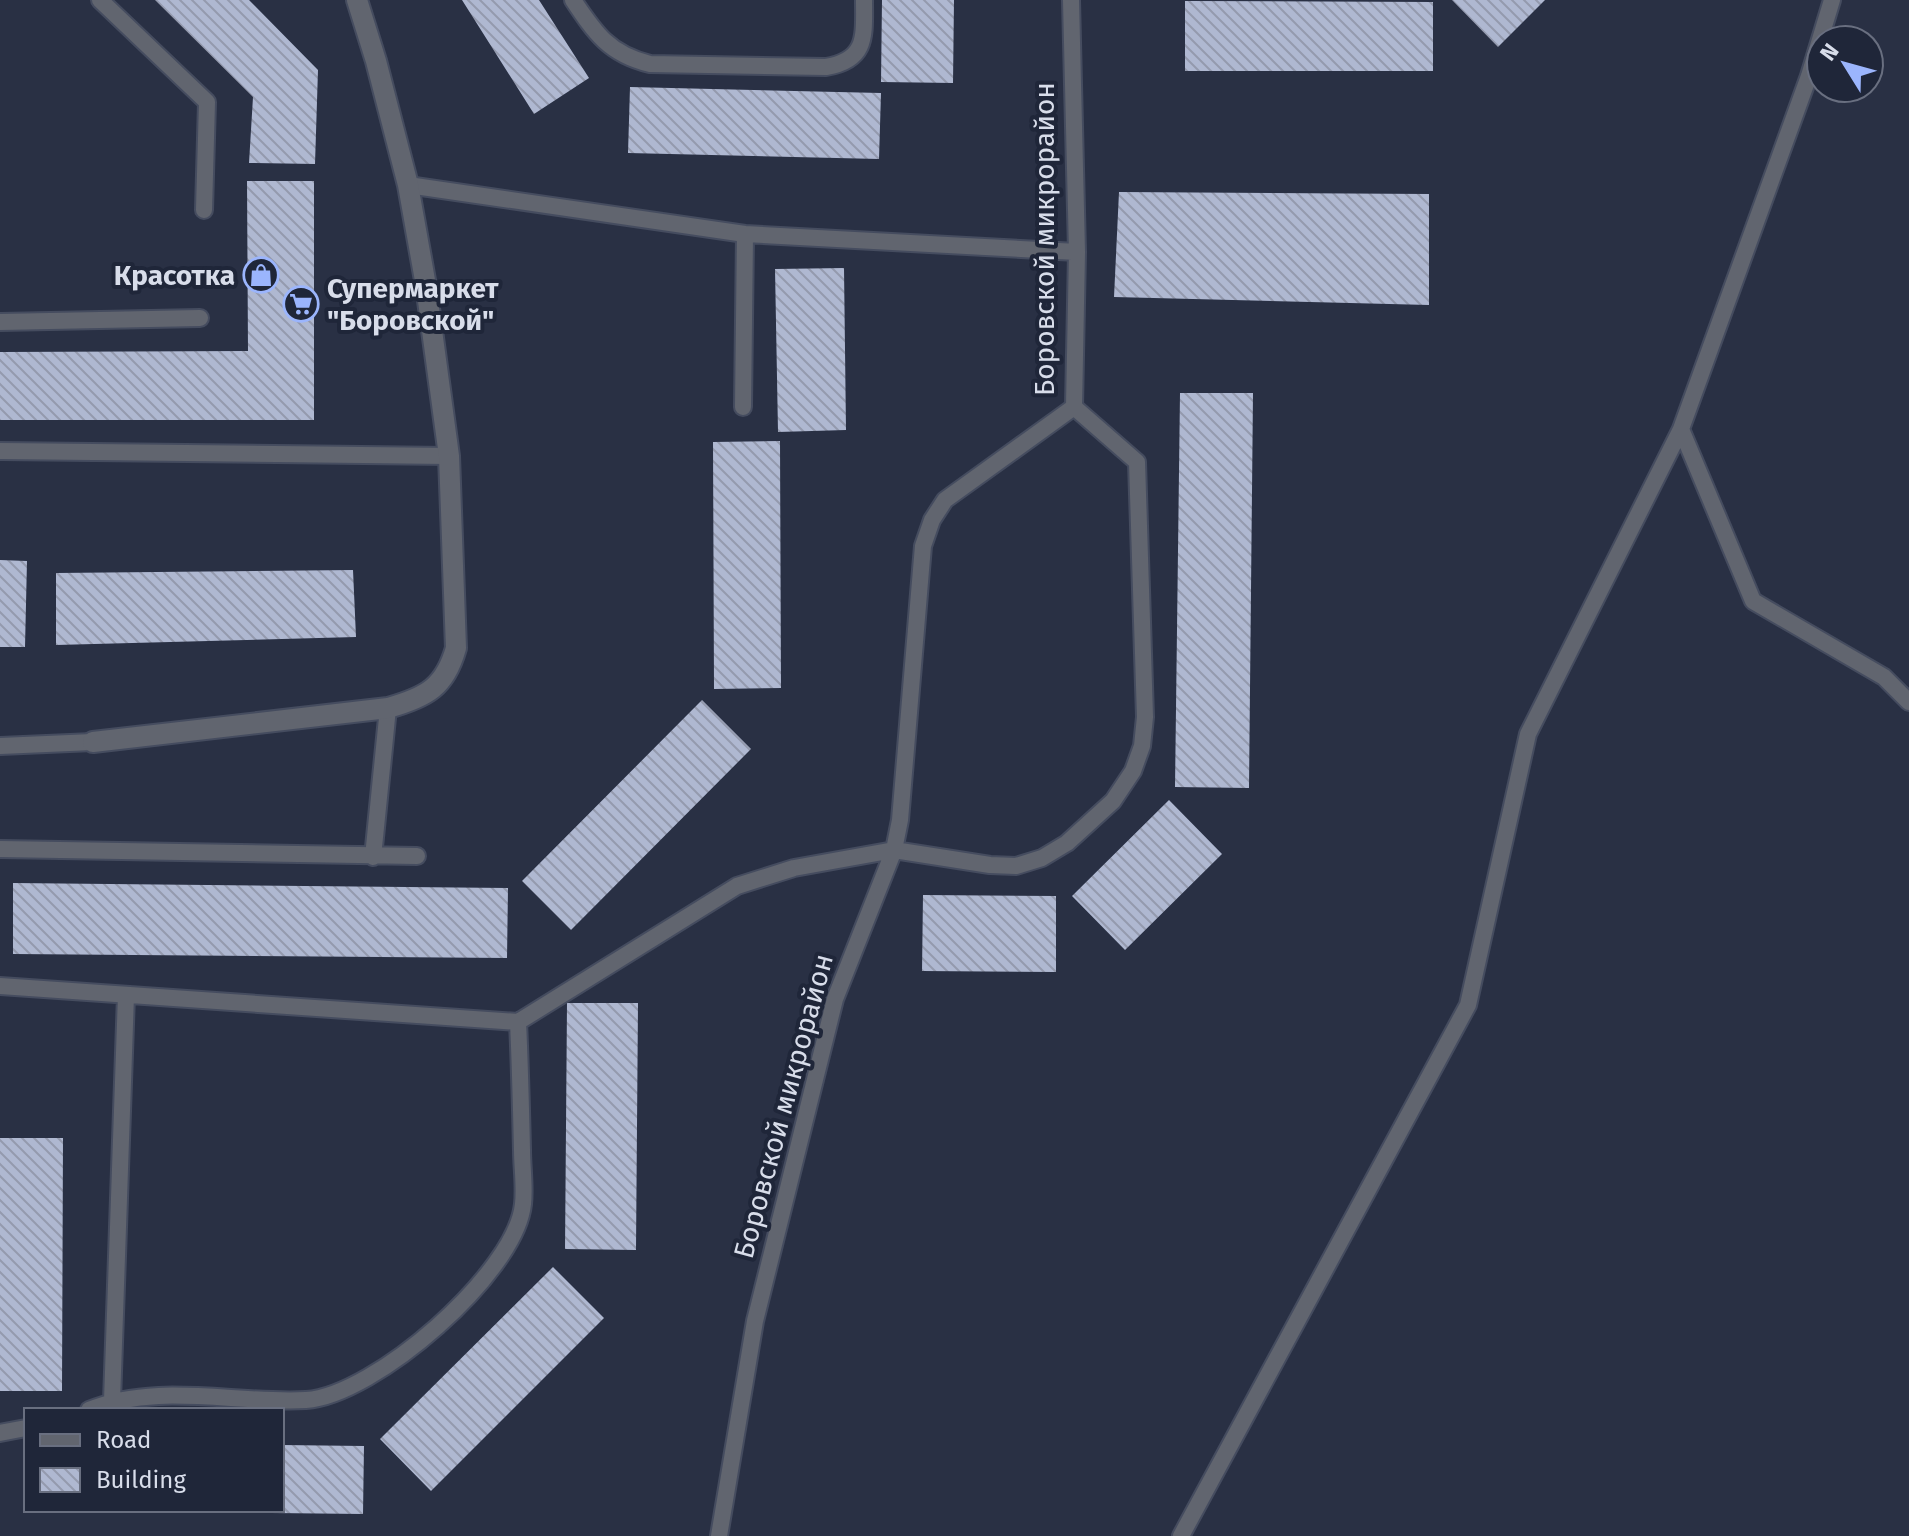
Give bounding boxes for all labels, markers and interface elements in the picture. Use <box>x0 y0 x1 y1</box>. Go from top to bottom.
north arrow <box>1805 24 1885 104</box>
text: N <box>1814 38 1845 66</box>
street label: Боровской микрорайон <box>1028 82 1061 396</box>
shop icon: Красотка <box>242 256 280 294</box>
place label: Красотка <box>114 259 235 292</box>
place label: Супермаркет "Боровской" <box>327 272 499 337</box>
supermarket icon: Супермаркет "Боровской" <box>282 285 320 323</box>
street label: Боровской микрорайон <box>727 950 840 1262</box>
legend <box>24 1408 284 1512</box>
text: Road <box>96 1426 151 1454</box>
text: Building <box>96 1466 186 1494</box>

